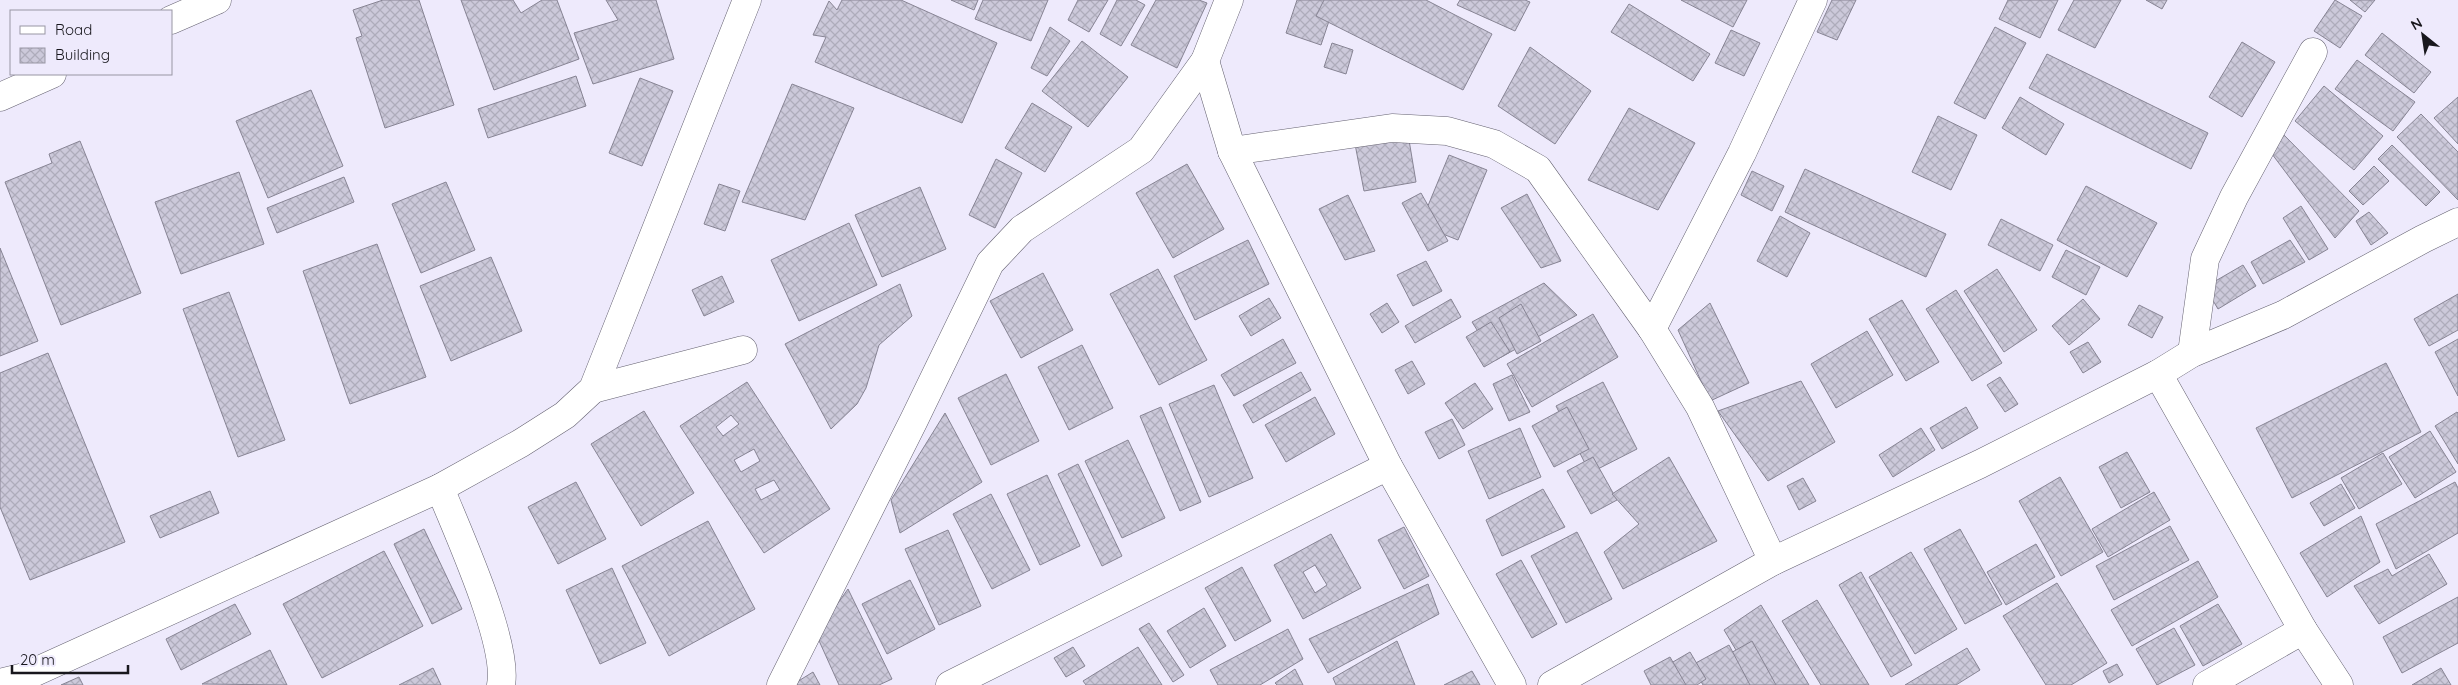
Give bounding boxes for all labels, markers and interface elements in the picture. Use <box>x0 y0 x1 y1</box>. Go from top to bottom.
legend <box>10 10 172 75</box>
north arrow <box>2398 10 2448 60</box>
text: N <box>2408 13 2425 34</box>
text: Road <box>55 20 92 39</box>
text: Building <box>55 45 110 64</box>
scale bar <box>12 642 129 674</box>
text: 20 m <box>20 650 55 669</box>

